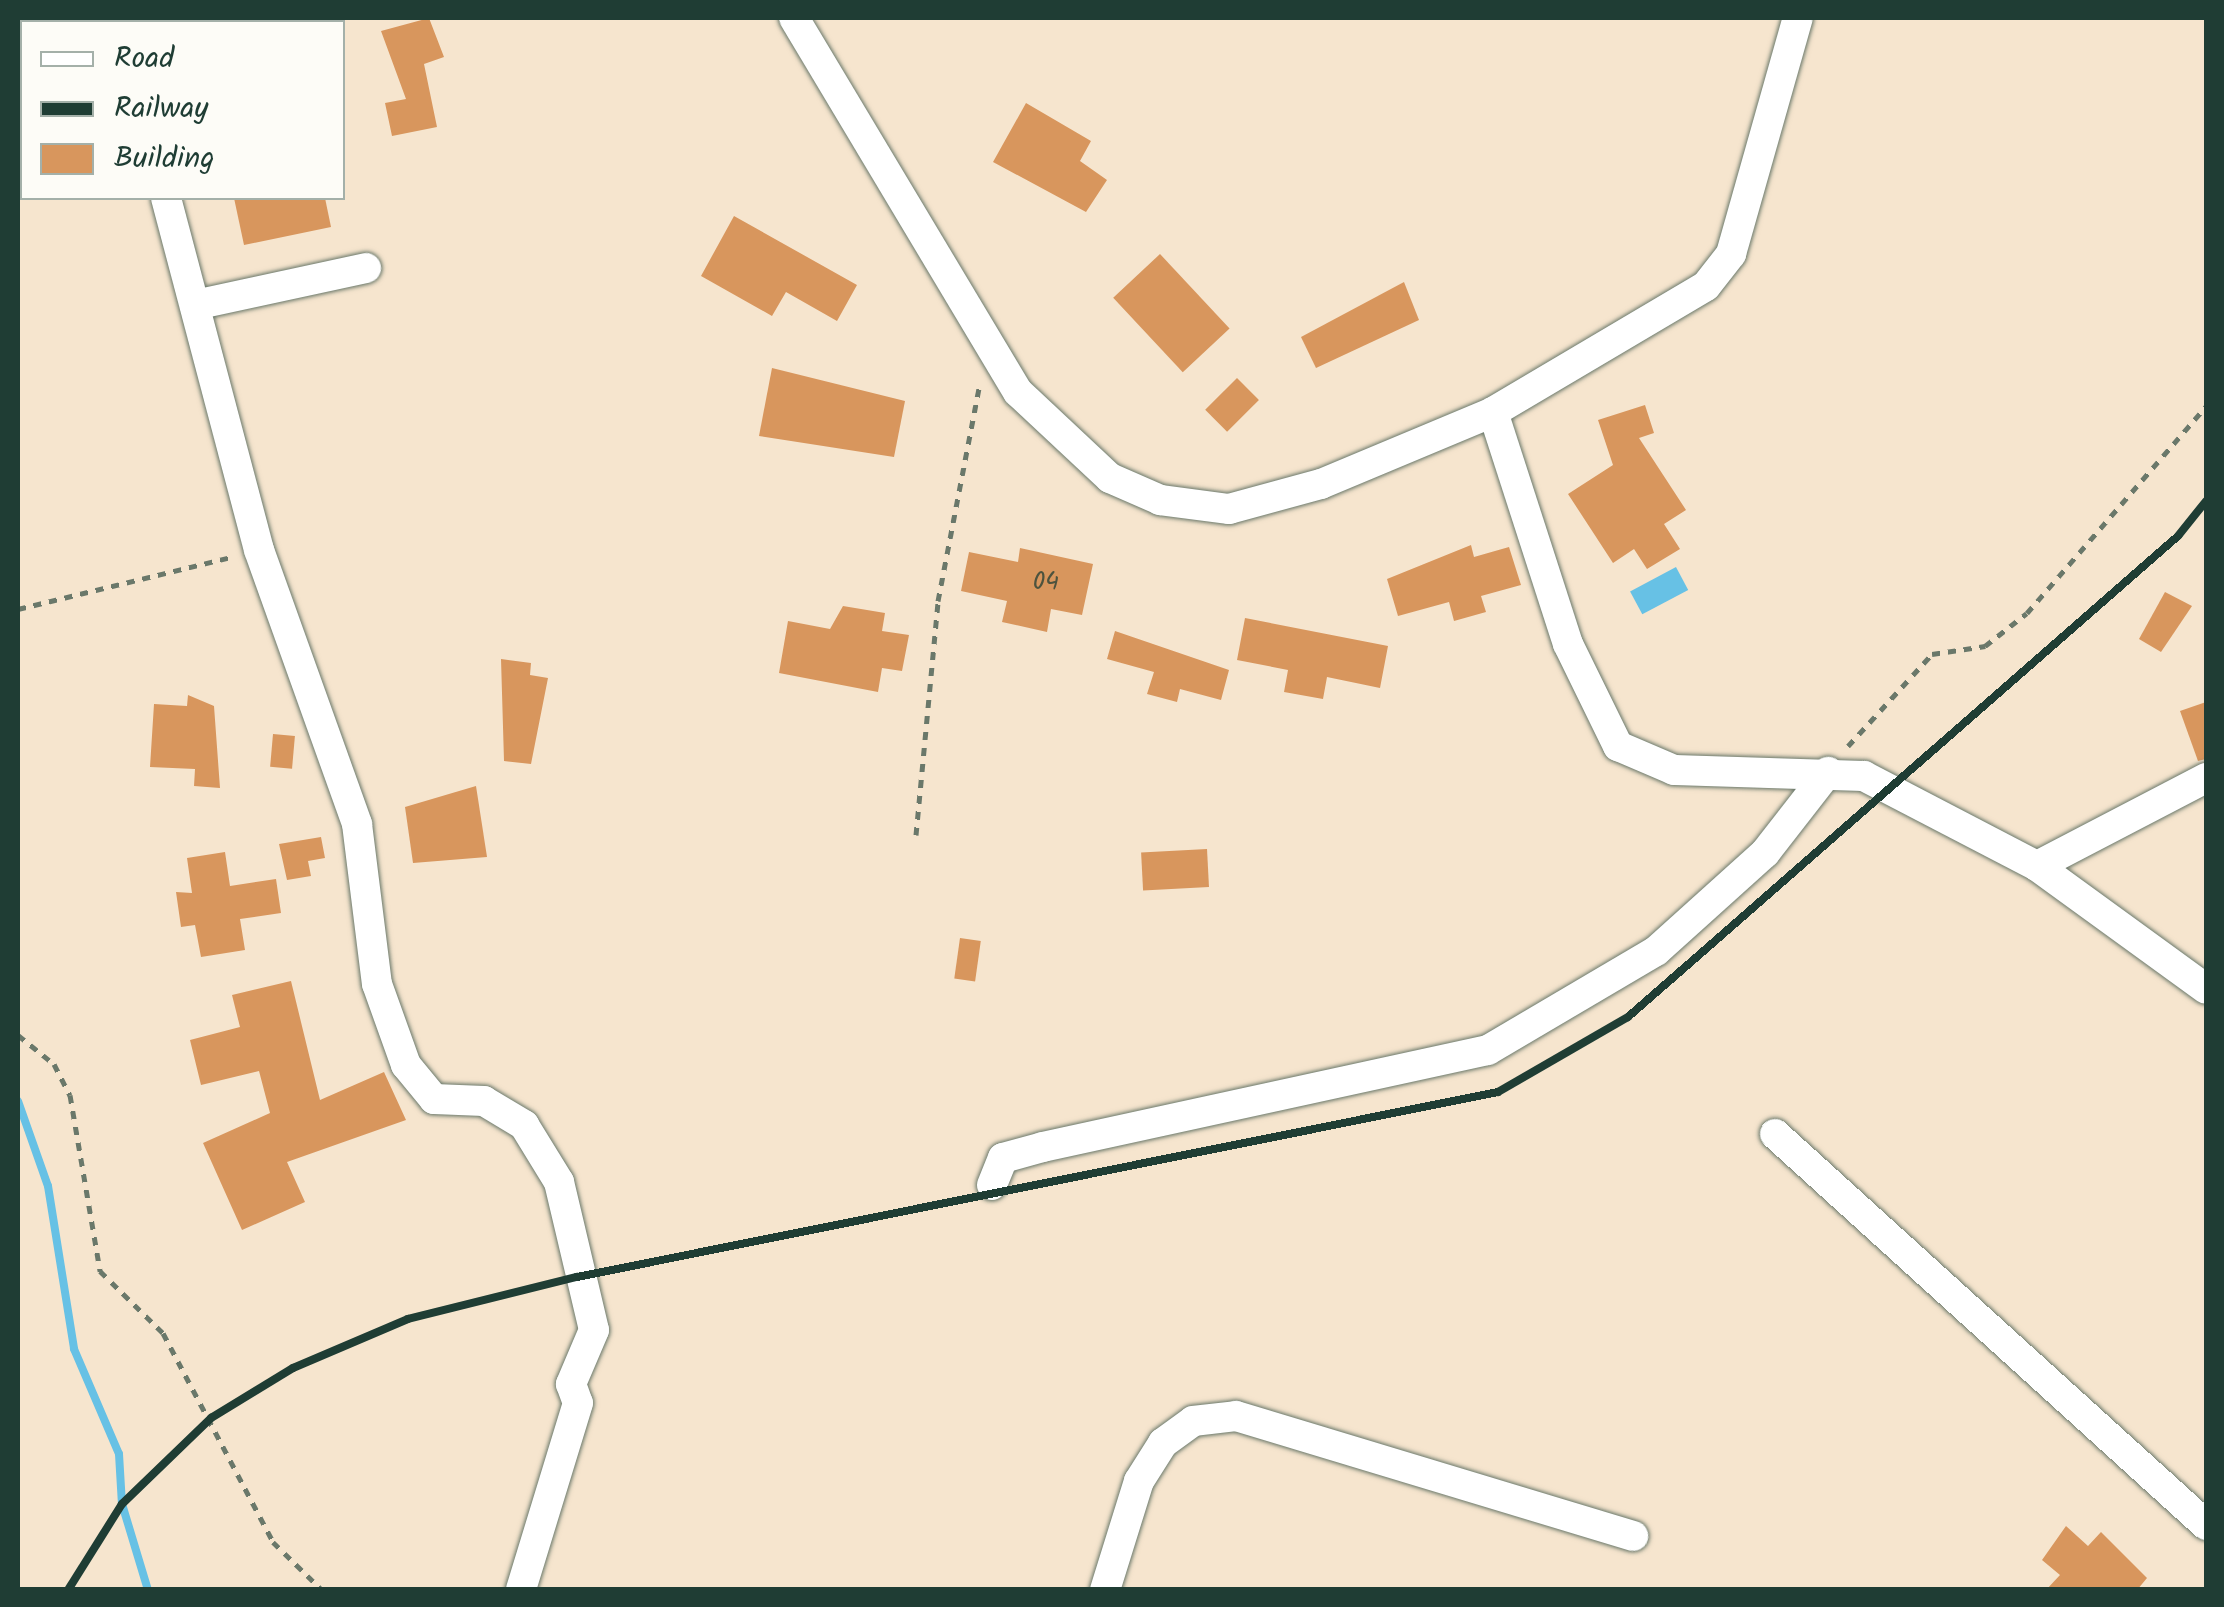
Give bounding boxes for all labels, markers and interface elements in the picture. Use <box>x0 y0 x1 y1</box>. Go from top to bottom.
legend <box>20 20 345 200</box>
text: Road <box>114 35 174 83</box>
text: Railway <box>114 85 208 133</box>
text: Building <box>114 135 214 183</box>
house number: 04 <box>1033 567 1059 597</box>

